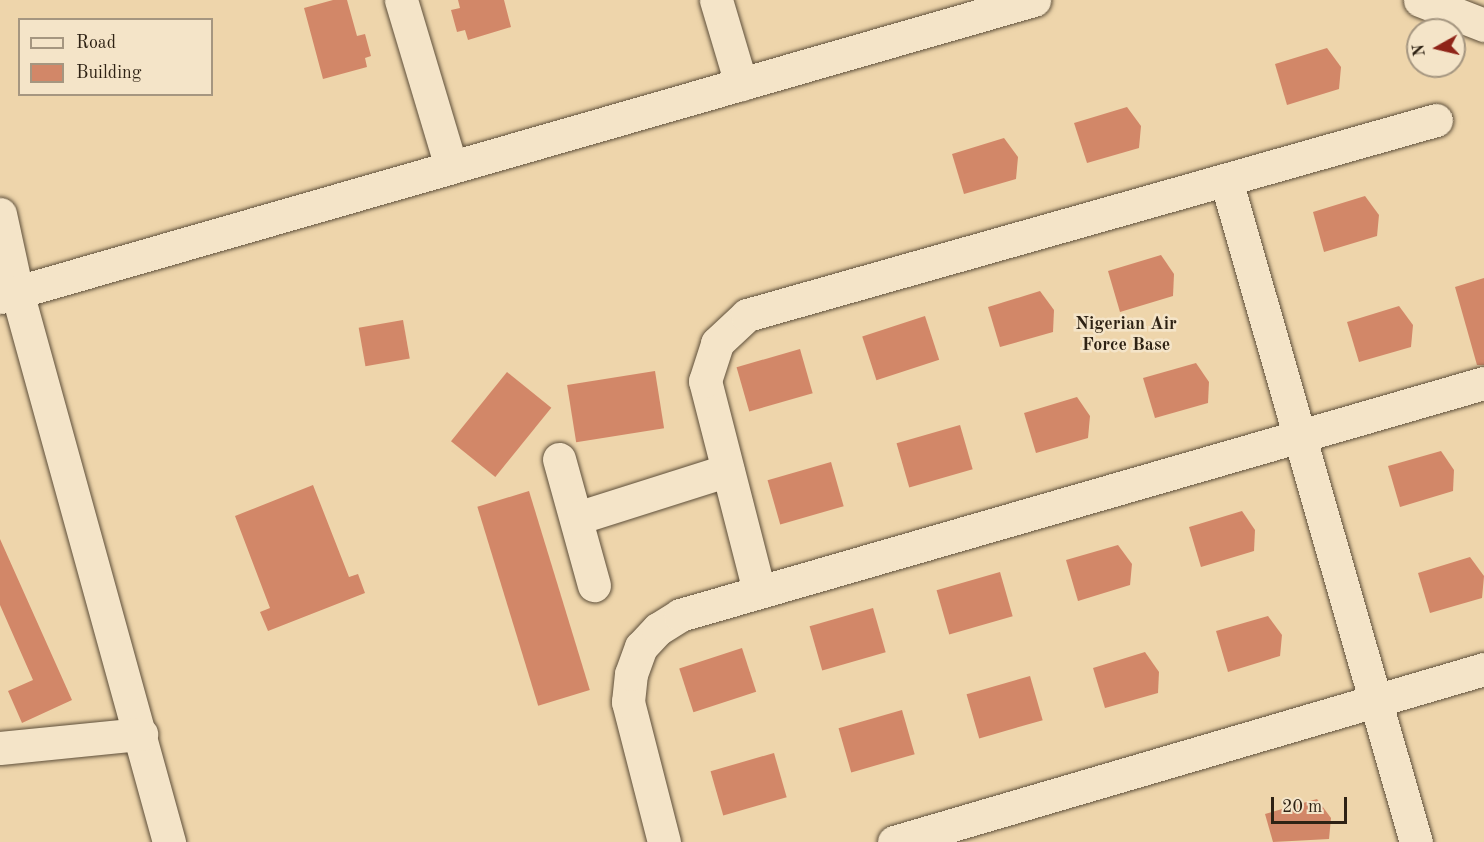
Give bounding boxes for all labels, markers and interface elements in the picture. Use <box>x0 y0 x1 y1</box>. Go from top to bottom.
legend <box>18 18 213 96</box>
north arrow <box>1406 18 1466 78</box>
text: Road <box>76 34 116 52</box>
text: N <box>1411 43 1429 57</box>
text: Building <box>76 64 141 82</box>
district label: Nigerian Air Force Base <box>1075 314 1177 356</box>
scale bar <box>1274 785 1350 823</box>
text: 20 m <box>1282 798 1322 816</box>

